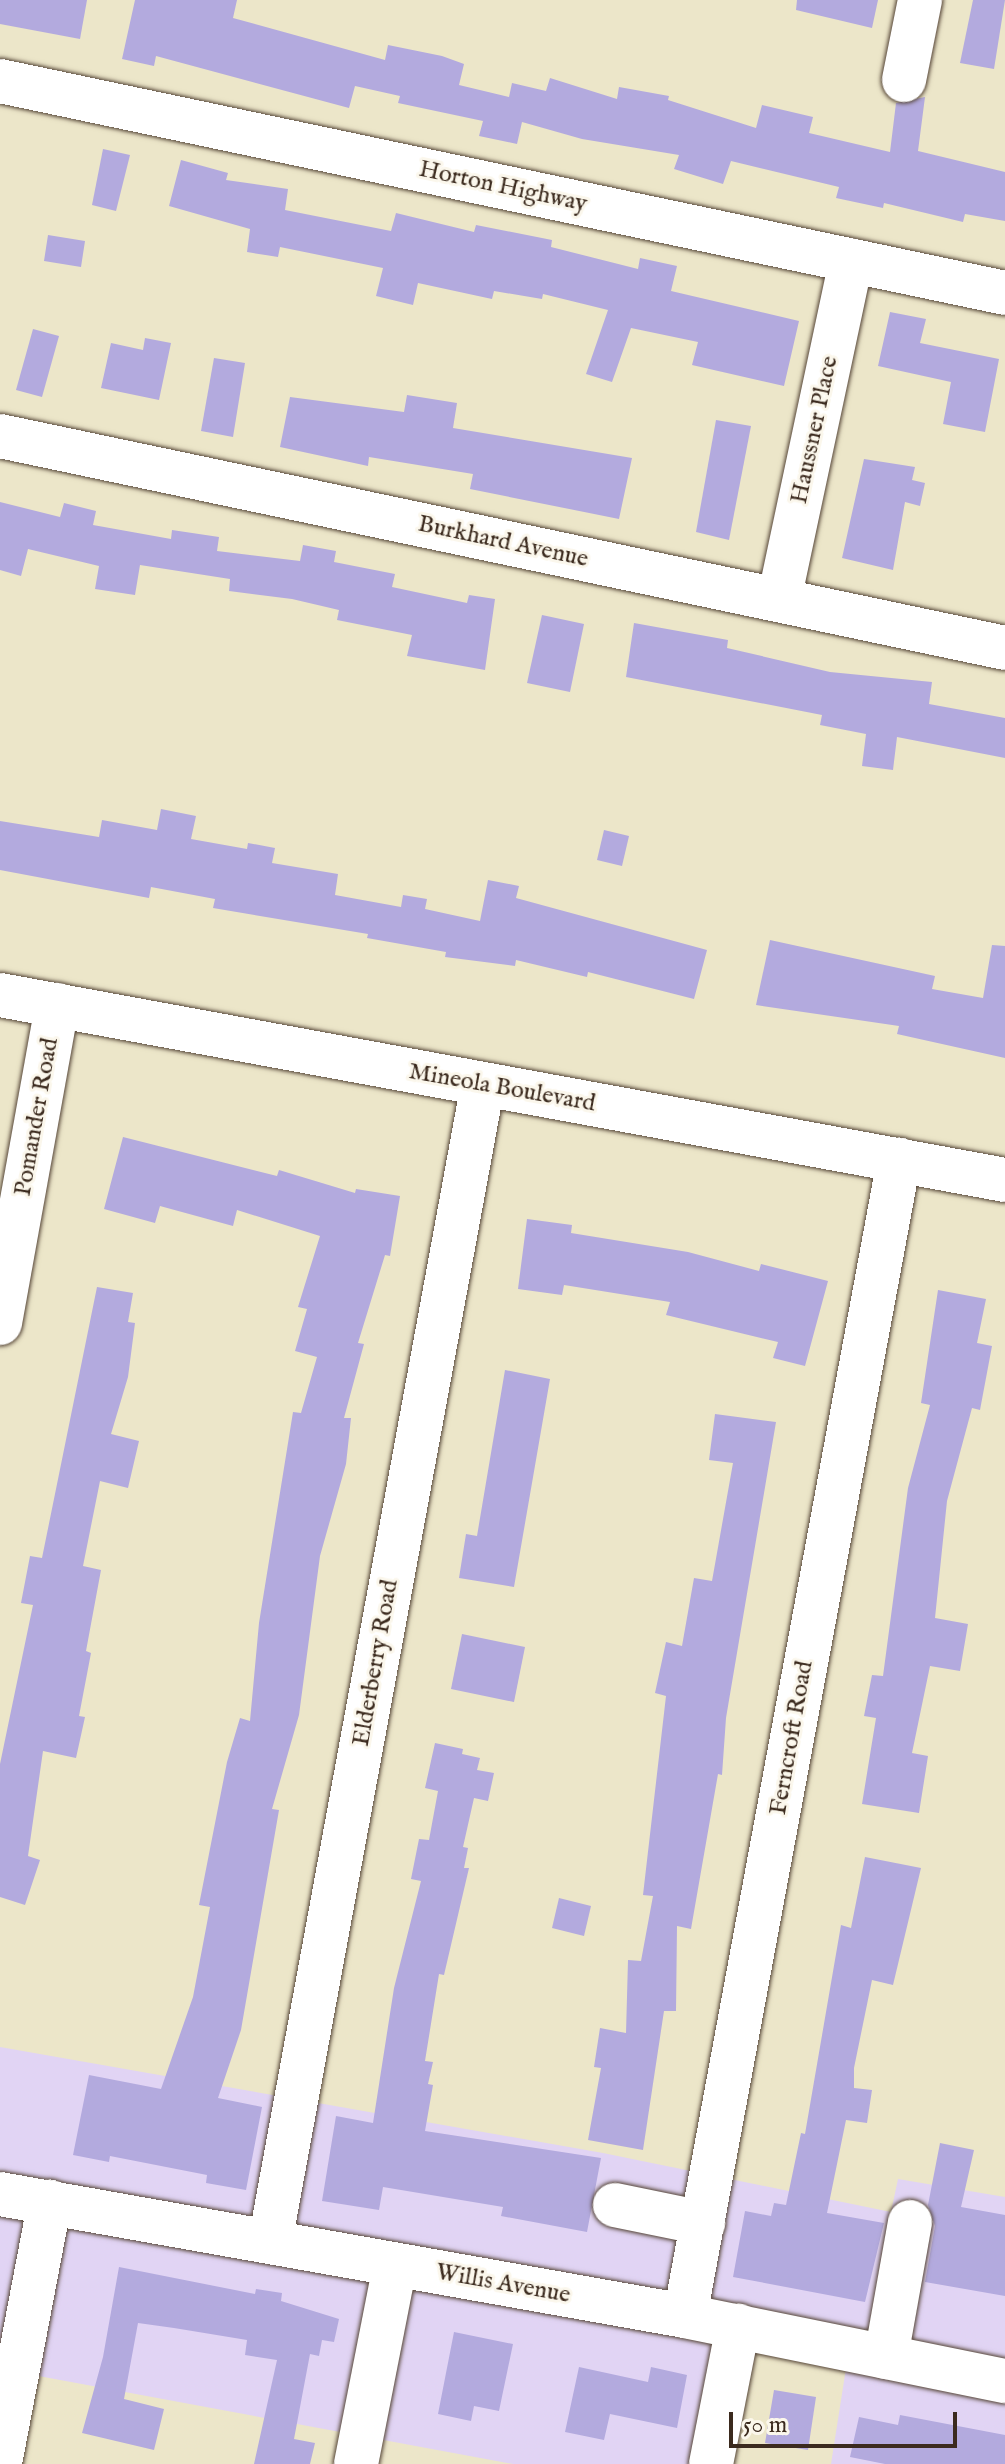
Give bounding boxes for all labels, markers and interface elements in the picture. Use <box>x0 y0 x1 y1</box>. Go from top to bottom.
street label: Horton Highway <box>416 155 590 219</box>
street label: Haussner Place <box>785 354 845 506</box>
street label: Burkhard Avenue <box>415 510 591 574</box>
street label: Pomander Road <box>9 1036 65 1198</box>
street label: Mineola Boulevard <box>406 1057 598 1119</box>
street label: Elderberry Road <box>347 1578 405 1748</box>
street label: Ferncroft Road <box>764 1659 820 1817</box>
street label: Willis Avenue <box>434 2258 572 2310</box>
scale bar <box>733 2396 961 2446</box>
text: 50 m <box>743 2410 787 2441</box>

